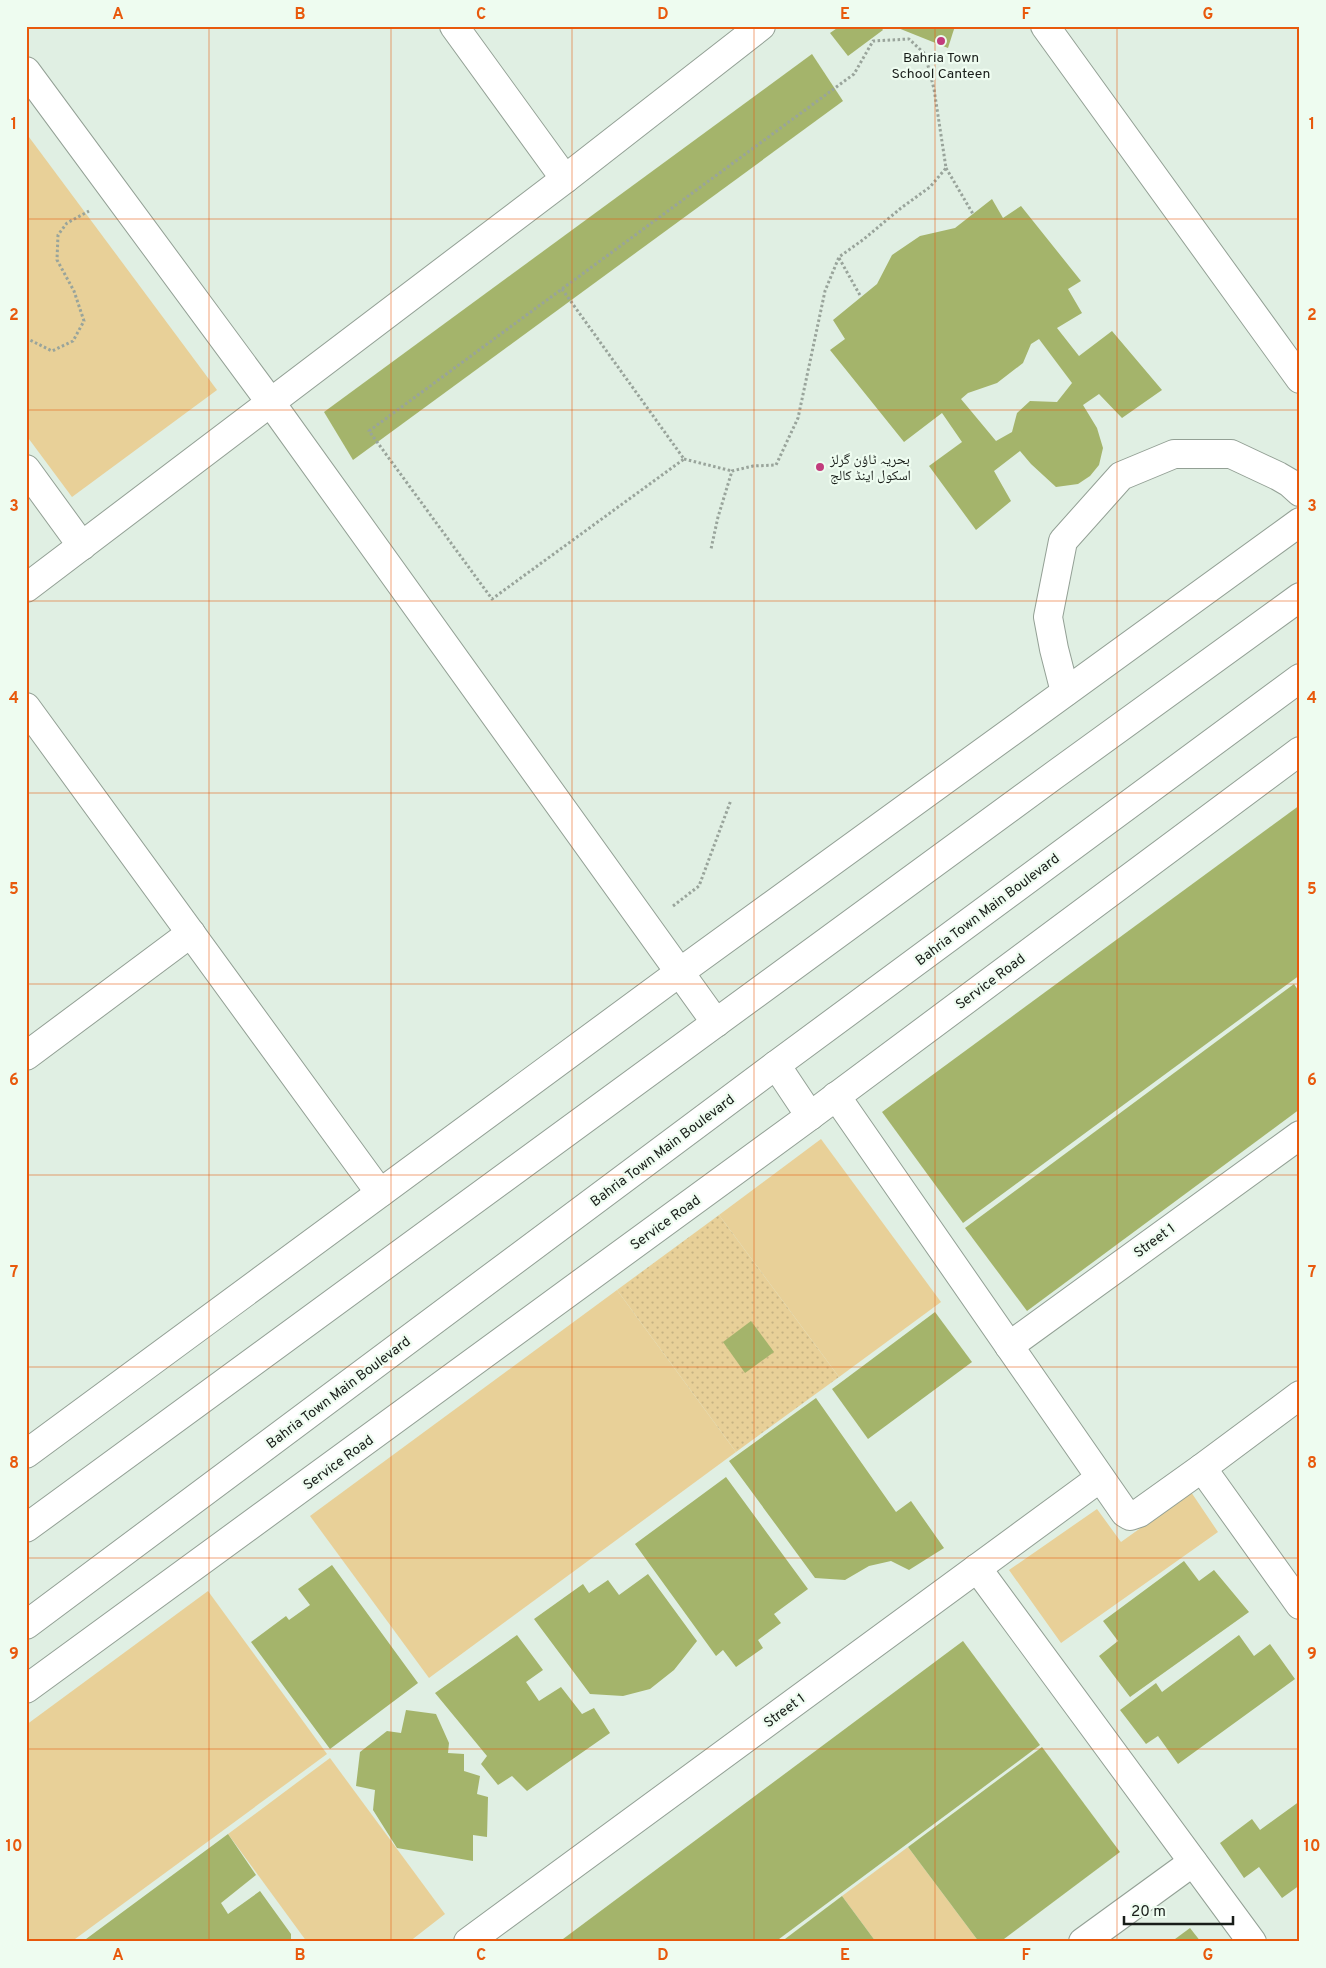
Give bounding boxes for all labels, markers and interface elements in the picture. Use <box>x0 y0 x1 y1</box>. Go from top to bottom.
text: A <box>112 5 124 25</box>
text: B <box>294 5 306 25</box>
text: C <box>476 5 486 25</box>
text: D <box>657 5 669 25</box>
text: E <box>840 5 850 25</box>
text: F <box>1021 5 1031 25</box>
text: G <box>1203 5 1213 25</box>
marker: Bahria Town School Canteen <box>935 35 947 47</box>
place label: Bahria Town School Canteen <box>892 50 990 83</box>
text: 1 <box>11 115 17 135</box>
text: 1 <box>1309 115 1315 135</box>
text: 2 <box>9 306 19 326</box>
text: 2 <box>1307 306 1317 326</box>
place label: بحریہ ٹاؤن گرلز اسکول اینڈ کالج <box>829 452 911 485</box>
marker: بحریہ ٹاؤن گرلز اسکول اینڈ کالج <box>814 461 826 473</box>
text: 3 <box>9 497 19 517</box>
text: 3 <box>1307 497 1317 517</box>
text: 4 <box>9 689 19 709</box>
text: 4 <box>1307 689 1317 709</box>
street label: Bahria Town Main Boulevard <box>913 851 1063 970</box>
text: 5 <box>9 880 19 900</box>
text: 5 <box>1307 880 1317 900</box>
street label: Service Road <box>953 951 1029 1014</box>
text: 6 <box>9 1071 19 1091</box>
text: 6 <box>1307 1071 1317 1091</box>
street label: Bahria Town Main Boulevard <box>588 1092 738 1211</box>
street label: Service Road <box>628 1192 704 1254</box>
street label: Street 1 <box>1131 1221 1179 1262</box>
text: 7 <box>10 1263 18 1283</box>
text: 7 <box>1308 1263 1316 1283</box>
street label: Bahria Town Main Boulevard <box>264 1334 414 1453</box>
street label: Service Road <box>301 1432 377 1494</box>
text: 8 <box>9 1454 19 1474</box>
text: 8 <box>1307 1454 1317 1474</box>
text: 9 <box>9 1645 19 1665</box>
text: 9 <box>1307 1645 1317 1665</box>
street label: Street 1 <box>761 1691 809 1732</box>
text: 10 <box>6 1837 22 1857</box>
text: 10 <box>1304 1837 1320 1857</box>
scale bar <box>1124 1893 1232 1925</box>
text: 20 m <box>1131 1903 1166 1922</box>
text: A <box>112 1946 124 1966</box>
text: B <box>294 1946 306 1966</box>
text: C <box>476 1946 486 1966</box>
text: D <box>657 1946 669 1966</box>
text: E <box>840 1946 850 1966</box>
text: F <box>1021 1946 1031 1966</box>
text: G <box>1203 1946 1213 1966</box>

